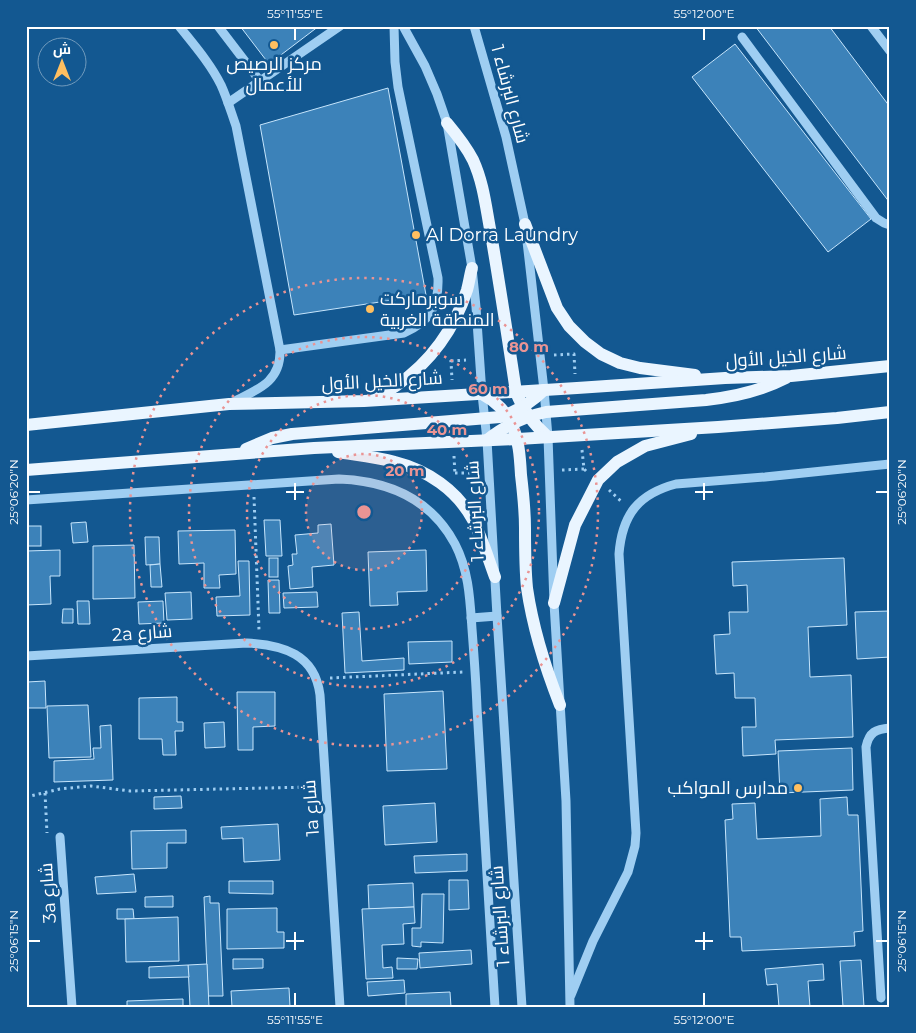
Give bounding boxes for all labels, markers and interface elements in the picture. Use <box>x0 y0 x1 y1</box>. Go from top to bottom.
text: 55°11'55"E <box>267 6 323 21</box>
text: 55°12'00"E <box>673 6 735 21</box>
north arrow <box>38 38 88 88</box>
marker: مركز الرصيص للأعمال <box>268 39 280 51</box>
text: ش <box>53 40 71 58</box>
street label: شارع البرشاء 1 <box>485 42 534 146</box>
place label: مركز الرصيص للأعمال <box>226 53 322 96</box>
place label: Al Dorra Laundry <box>426 224 578 246</box>
marker: Al Dorra Laundry <box>410 229 422 241</box>
place label: سوبرماركت المنطقة الغربية <box>380 288 494 331</box>
marker: سوبرماركت المنطقة الغربية <box>364 303 376 315</box>
text: 80 m <box>509 337 549 356</box>
street label: شارع الخيل الأول <box>725 342 847 373</box>
street label: شارع الخيل الأول <box>321 367 443 396</box>
text: 60 m <box>468 379 508 398</box>
text: 40 m <box>427 420 467 439</box>
text: 25°06'20"N <box>6 459 21 525</box>
text: 25°06'20"N <box>894 459 909 525</box>
street label: شارع البرشاء 1 <box>461 460 490 562</box>
text: 20 m <box>385 461 425 480</box>
centre of rings <box>355 503 373 521</box>
street label: 2a شارع <box>111 620 173 647</box>
place label: مدارس المواكب <box>668 777 788 799</box>
street label: 1a شارع <box>298 779 325 837</box>
marker: مدارس المواكب <box>792 782 804 794</box>
street label: 3a شارع <box>35 862 62 924</box>
street label: شارع البرشاء 1 <box>485 865 516 967</box>
text: 25°06'15"N <box>6 910 21 972</box>
text: 25°06'15"N <box>894 910 909 972</box>
text: 55°11'55"E <box>267 1012 323 1027</box>
text: 55°12'00"E <box>673 1012 735 1027</box>

